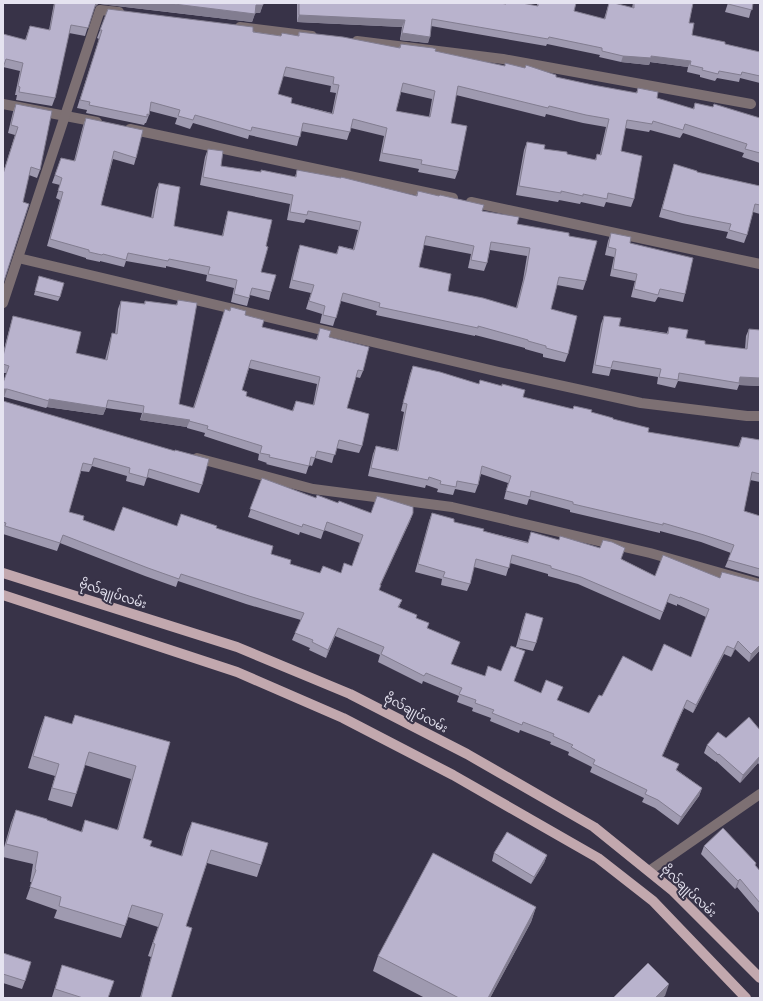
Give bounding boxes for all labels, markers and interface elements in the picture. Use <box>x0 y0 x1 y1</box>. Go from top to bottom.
street label: ဗိုလ်ချုပ်လမ်း <box>77 575 149 614</box>
street label: ဗိုလ်ချုပ်လမ်း <box>380 689 451 738</box>
street label: ဗိုလ်ချုပ်လမ်း <box>657 861 721 922</box>

